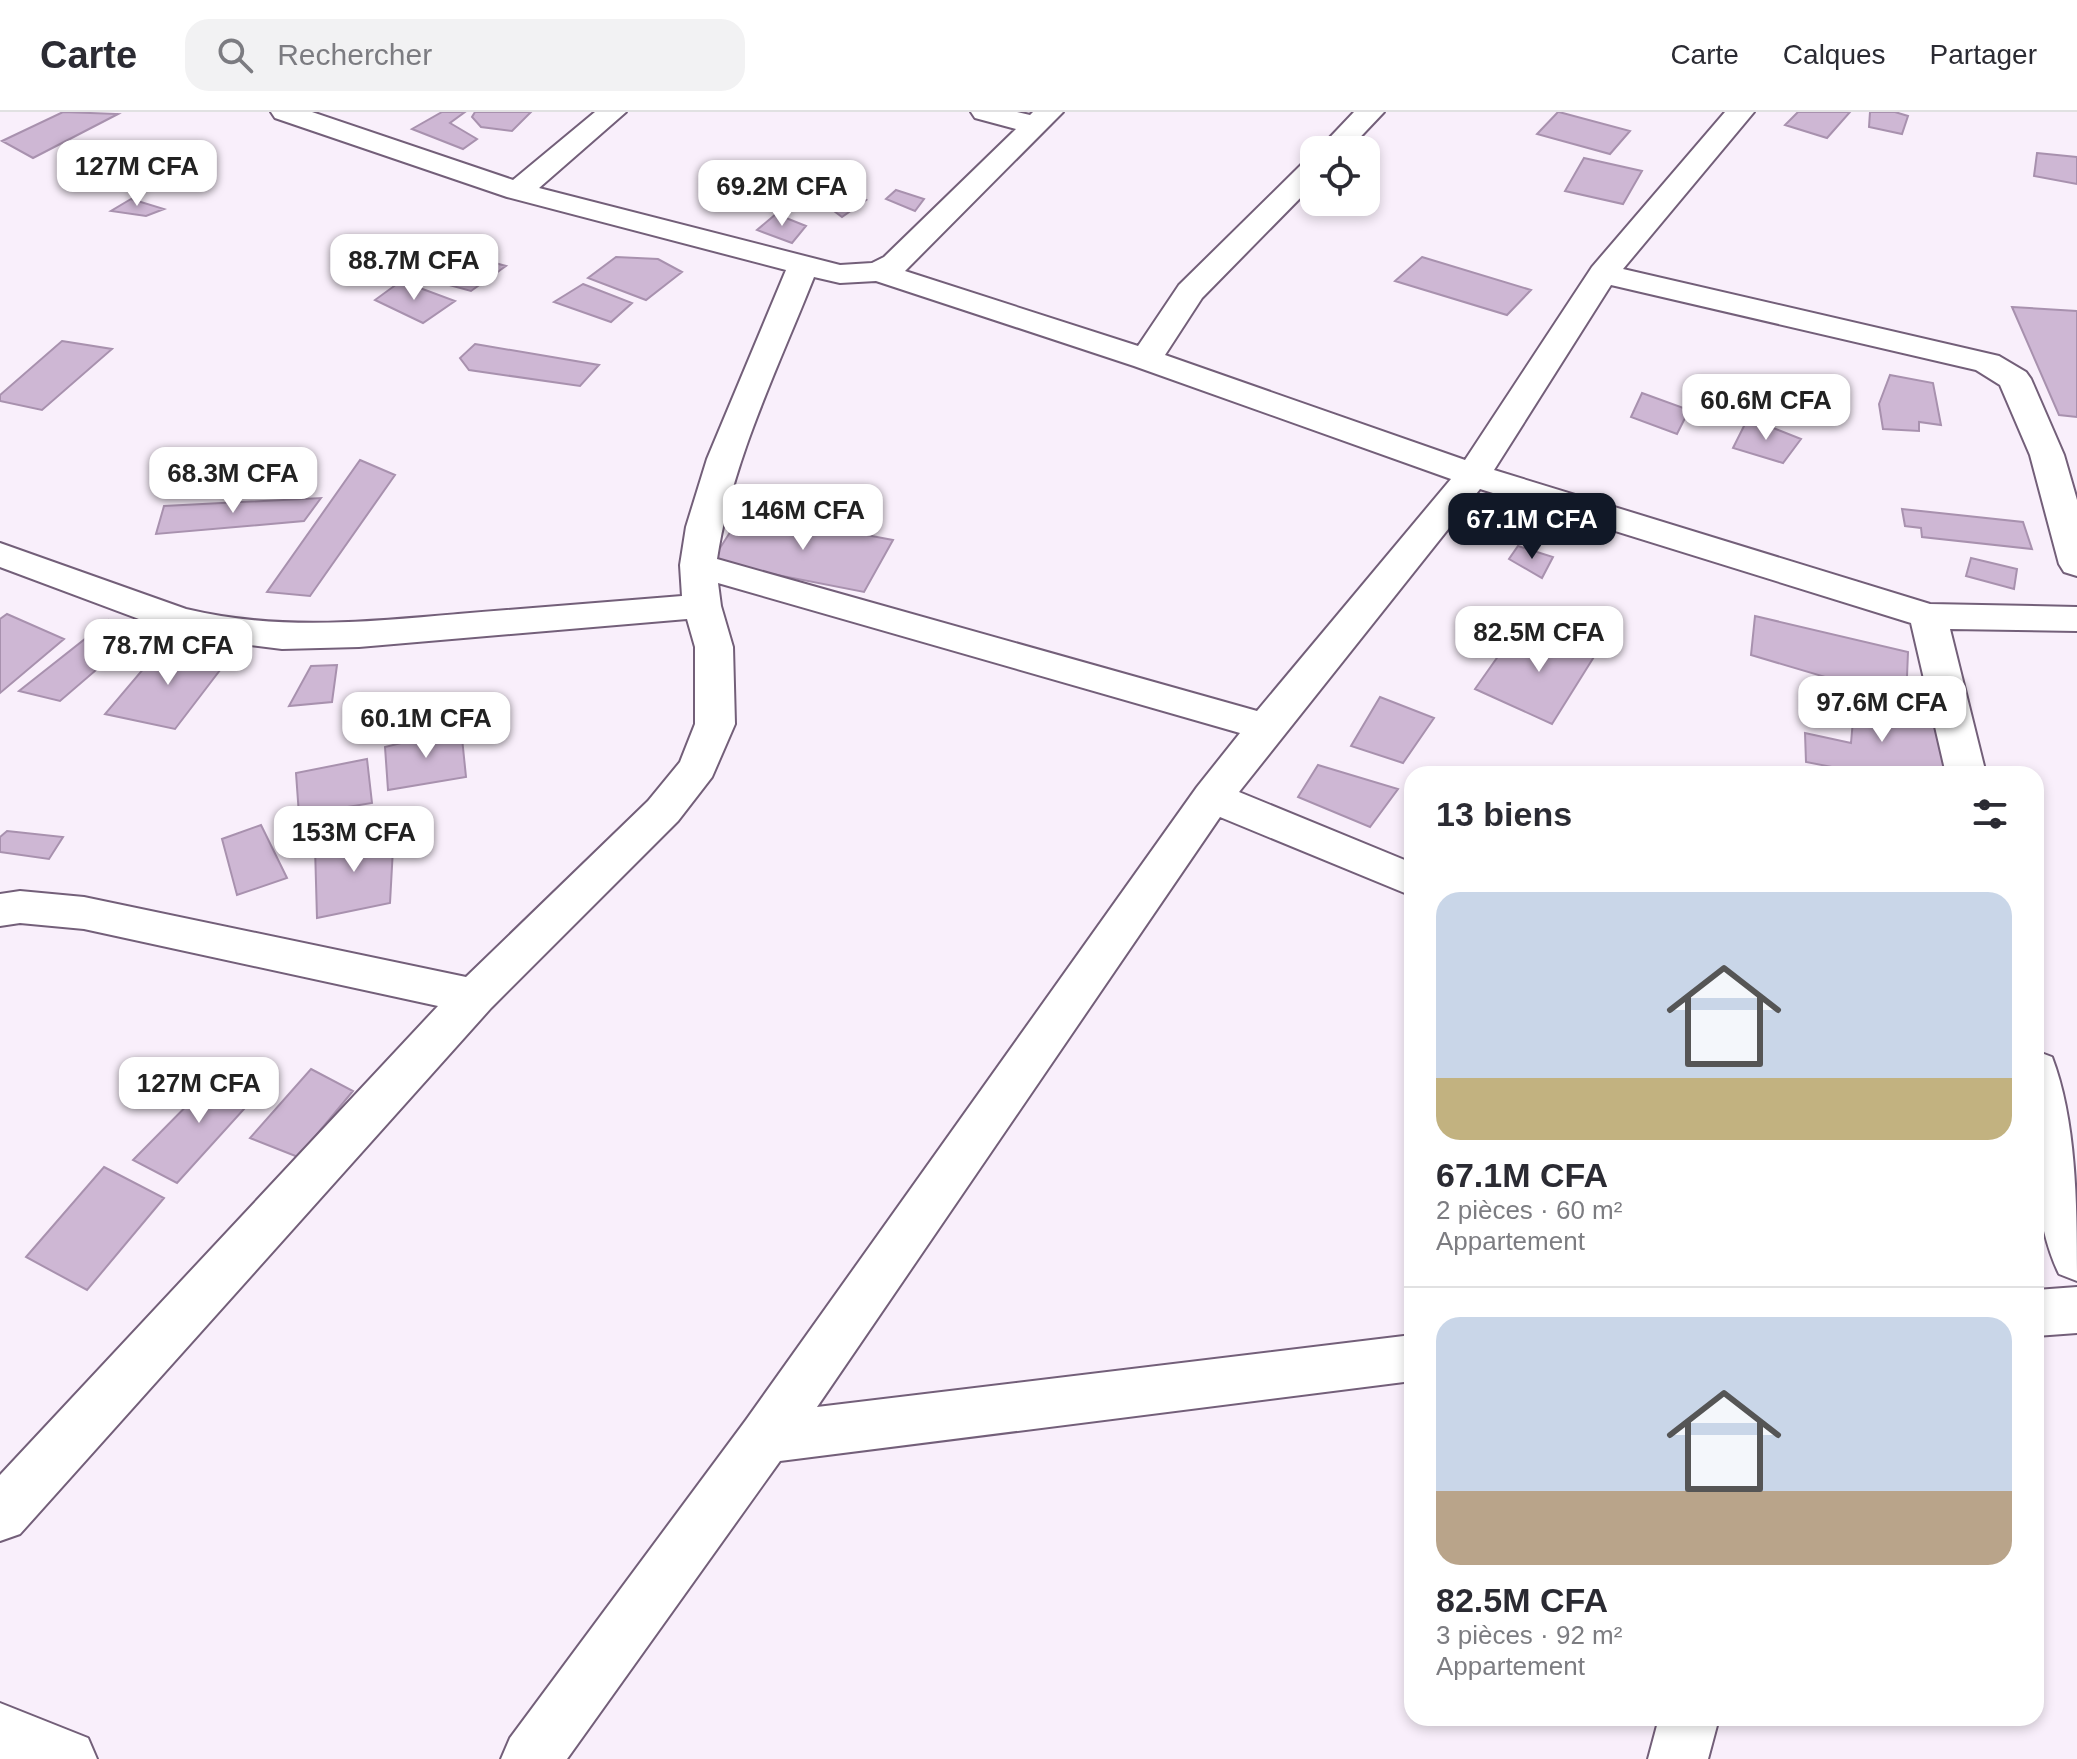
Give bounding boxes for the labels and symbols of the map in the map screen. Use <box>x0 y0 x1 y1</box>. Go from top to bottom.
pin: 127M CFA <box>54 140 220 208</box>
pin: 69.2M CFA <box>690 160 874 228</box>
pin: 88.7M CFA <box>322 234 506 302</box>
pin: 60.6M CFA <box>1674 374 1858 442</box>
pin: 68.3M CFA <box>141 447 325 515</box>
pin: 146M CFA <box>720 484 886 552</box>
pin: 67.1M CFA <box>1440 493 1624 561</box>
pin: 82.5M CFA <box>1447 606 1631 674</box>
pin: 78.7M CFA <box>76 619 260 687</box>
pin: 97.6M CFA <box>1790 676 1974 744</box>
pin: 60.1M CFA <box>334 692 518 760</box>
pin: 153M CFA <box>271 806 437 874</box>
pin: 127M CFA <box>116 1057 282 1125</box>

